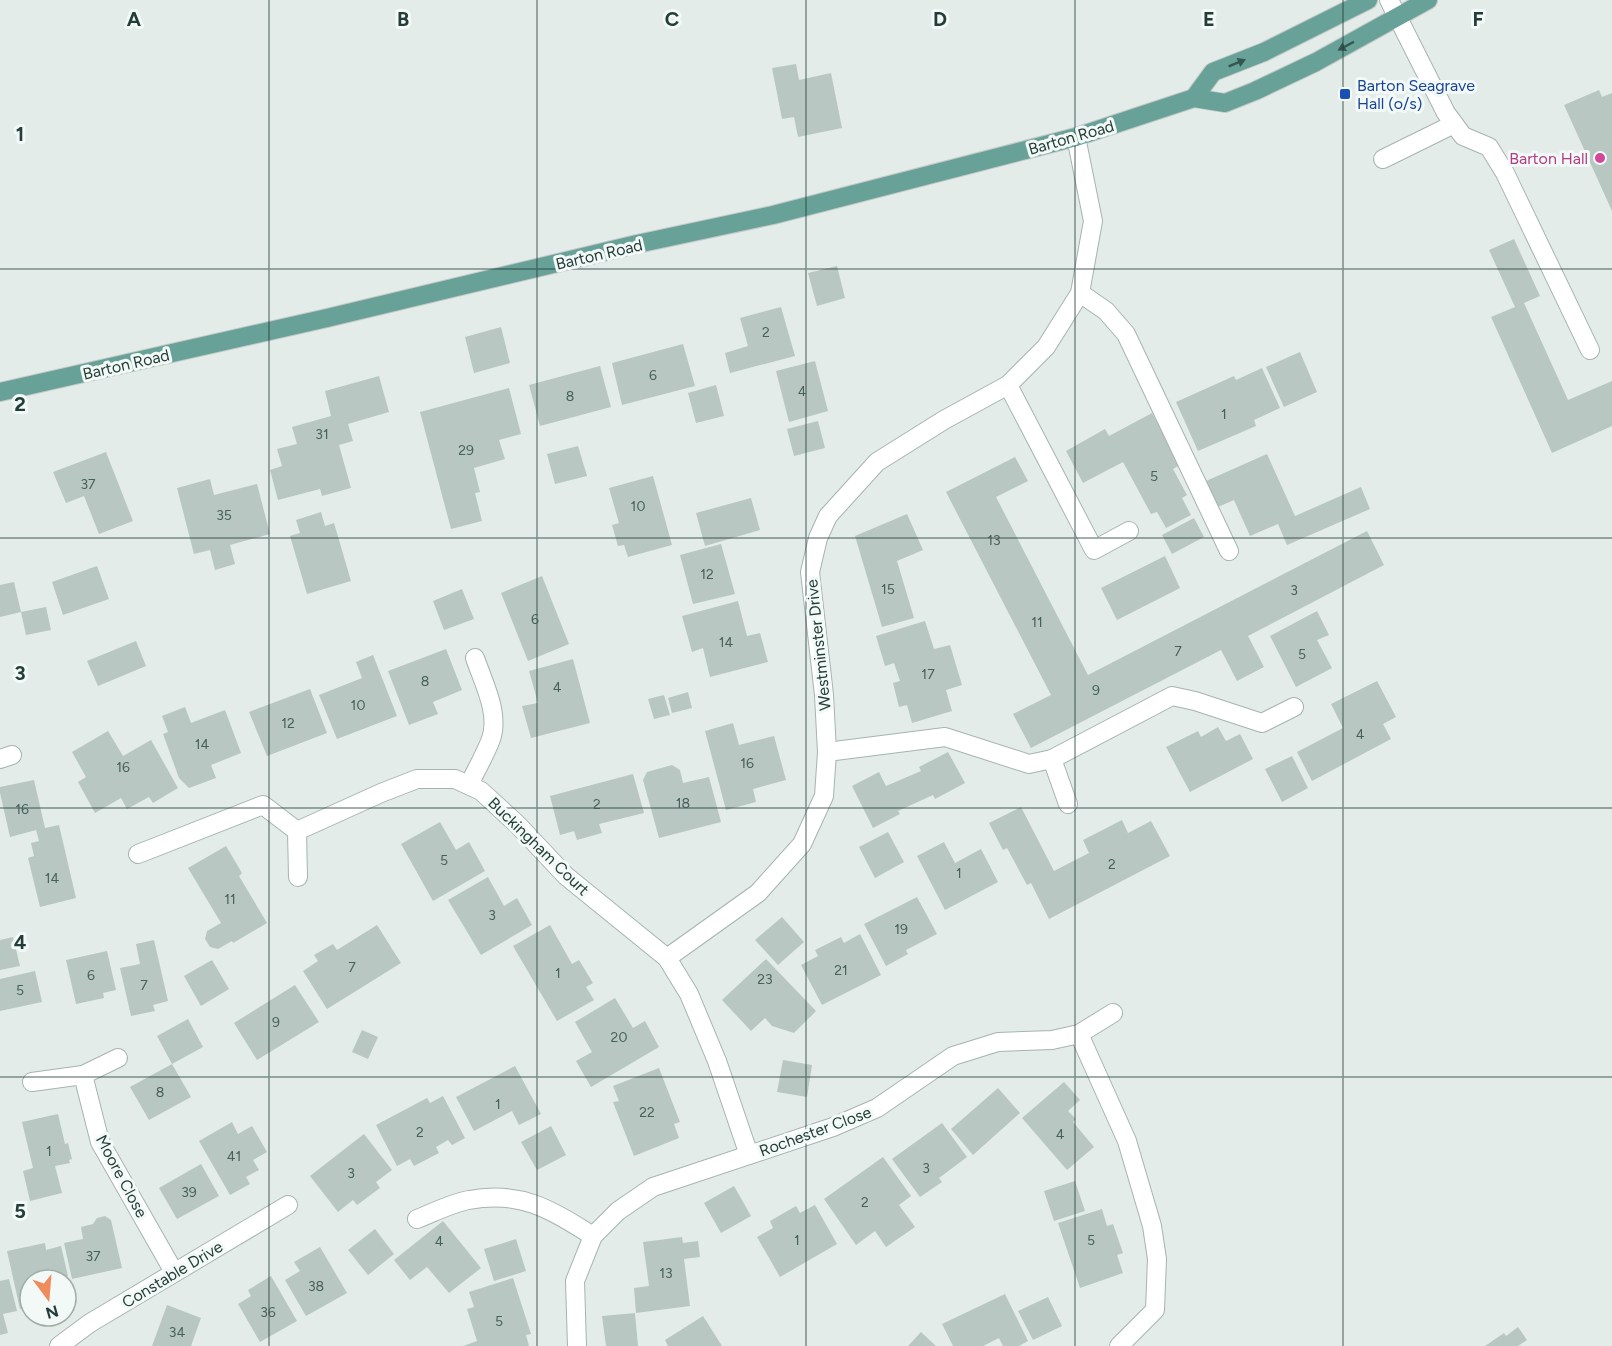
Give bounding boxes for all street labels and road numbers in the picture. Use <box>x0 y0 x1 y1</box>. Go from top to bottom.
street label: Barton Road <box>1026 116 1116 159</box>
street label: Barton Road <box>554 235 644 274</box>
street label: Barton Road <box>81 345 171 384</box>
street label: Westminster Drive <box>802 578 835 711</box>
street label: Buckingham Court <box>484 793 593 899</box>
street label: Rochester Close <box>757 1102 874 1161</box>
street label: Moore Close <box>92 1132 151 1221</box>
street label: Constable Drive <box>119 1237 226 1312</box>

